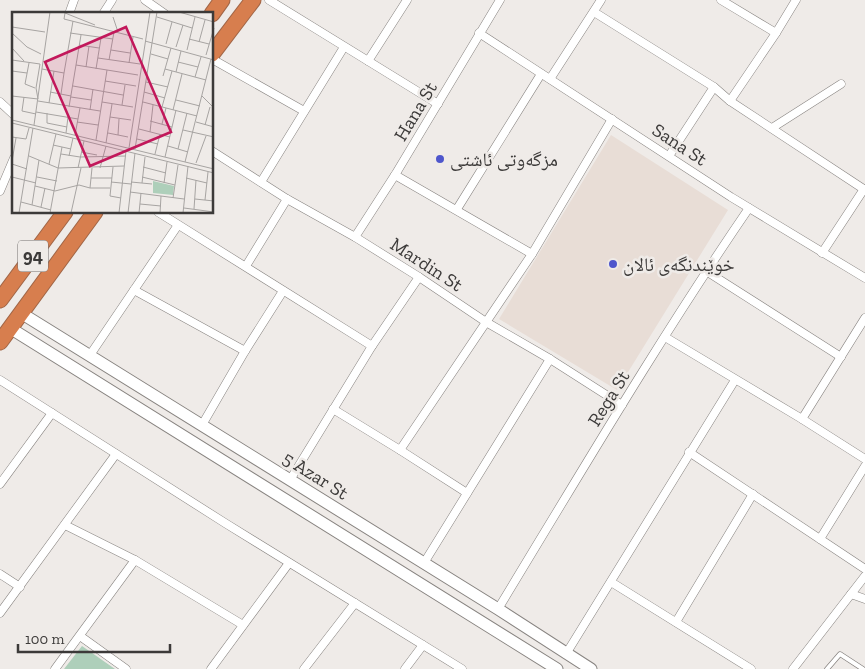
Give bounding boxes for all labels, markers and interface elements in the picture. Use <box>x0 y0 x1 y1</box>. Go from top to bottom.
inset map <box>12 12 214 214</box>
street label: Hana St <box>389 78 442 145</box>
street label: Sana St <box>648 118 712 171</box>
place label: مزگەوتی ئاشتی <box>450 148 558 171</box>
marker: مزگەوتی ئاشتی <box>434 153 446 165</box>
street label: Mardin St <box>386 232 467 296</box>
road number: 94 <box>18 240 48 272</box>
place label: خوێندنگەی ئالان <box>623 253 735 276</box>
marker: خوێندنگەی ئالان <box>607 258 619 270</box>
street label: Rega St <box>582 366 634 430</box>
street label: 5 Azar St <box>279 446 353 505</box>
scale bar <box>18 622 170 654</box>
text: 100 m <box>25 630 64 648</box>

